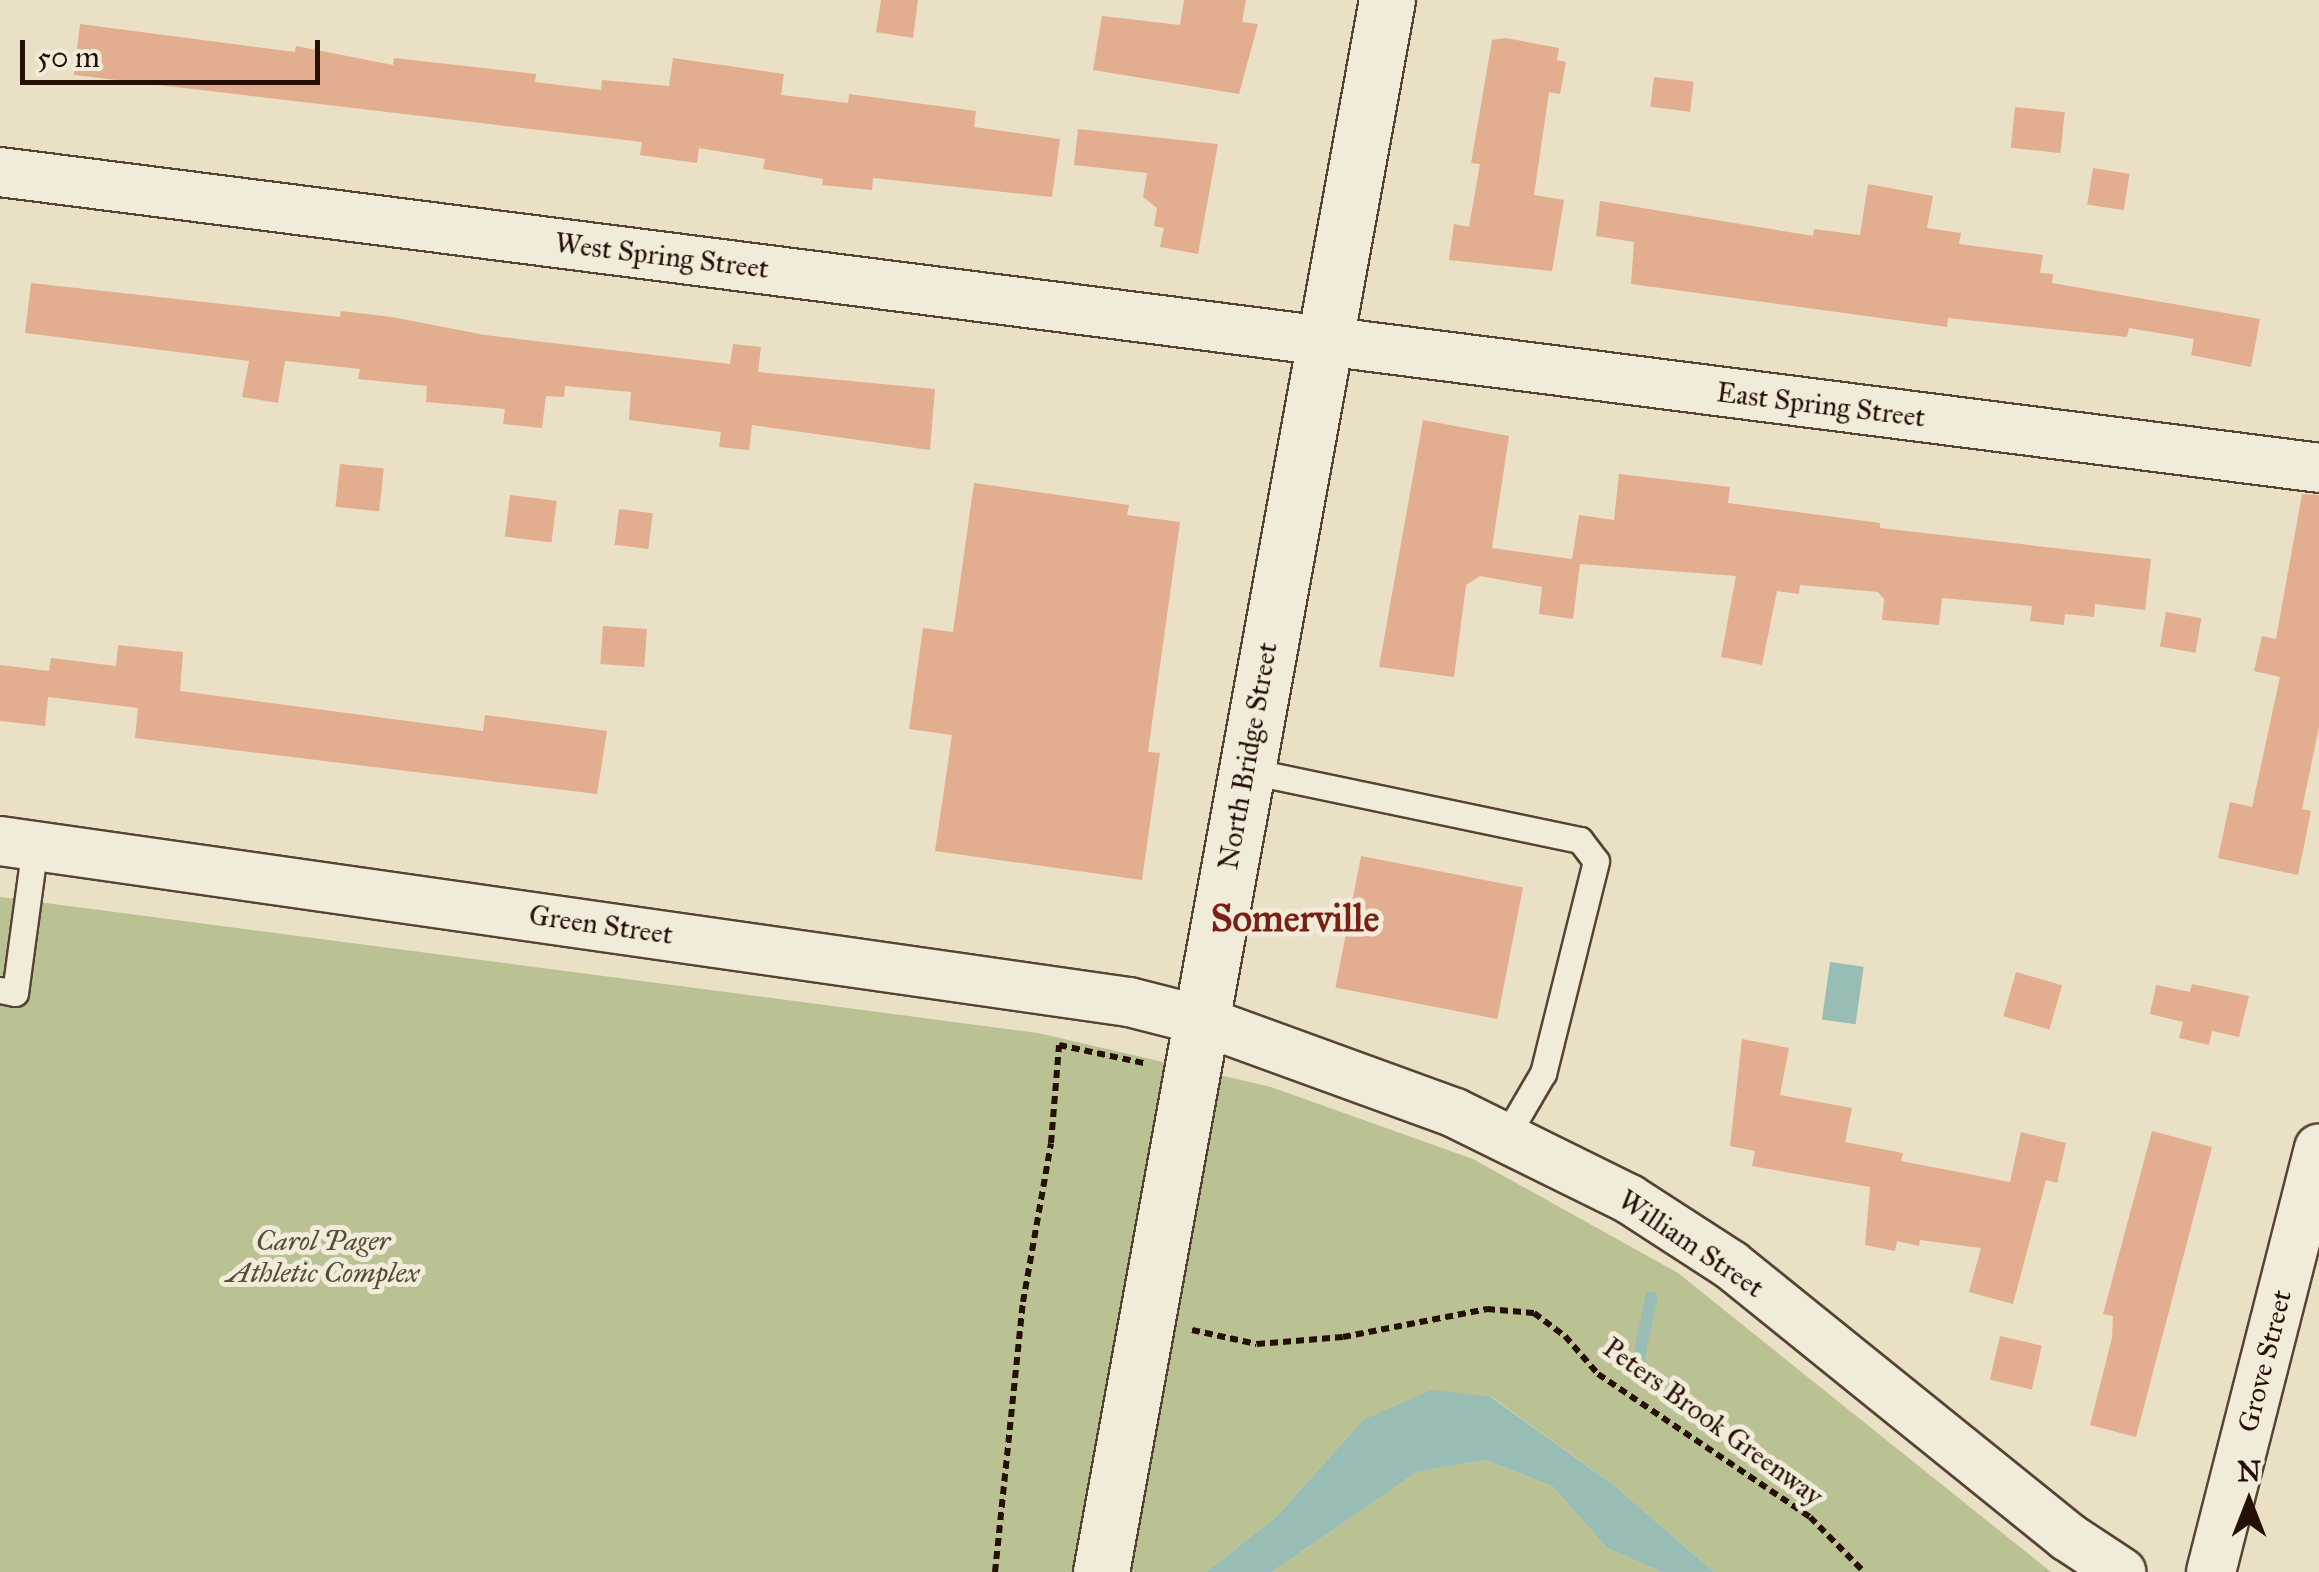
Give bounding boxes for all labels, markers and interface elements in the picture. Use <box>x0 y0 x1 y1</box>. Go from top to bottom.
scale bar <box>25 20 325 82</box>
text: 50 m <box>37 39 100 75</box>
street label: West Spring Street <box>553 226 771 286</box>
street label: East Spring Street <box>1715 376 1927 434</box>
street label: North Bridge Street <box>1211 640 1285 872</box>
district label: Somerville <box>1211 896 1379 942</box>
street label: Green Street <box>527 898 675 952</box>
street label: William Street <box>1612 1183 1770 1305</box>
park label: Carol Pager Athletic Complex <box>227 1224 419 1290</box>
street label: Grove Street <box>2231 1286 2299 1436</box>
street label: Peters Brook Greenway <box>1597 1331 1829 1513</box>
north arrow <box>2199 1452 2299 1552</box>
text: N <box>2237 1454 2261 1489</box>

